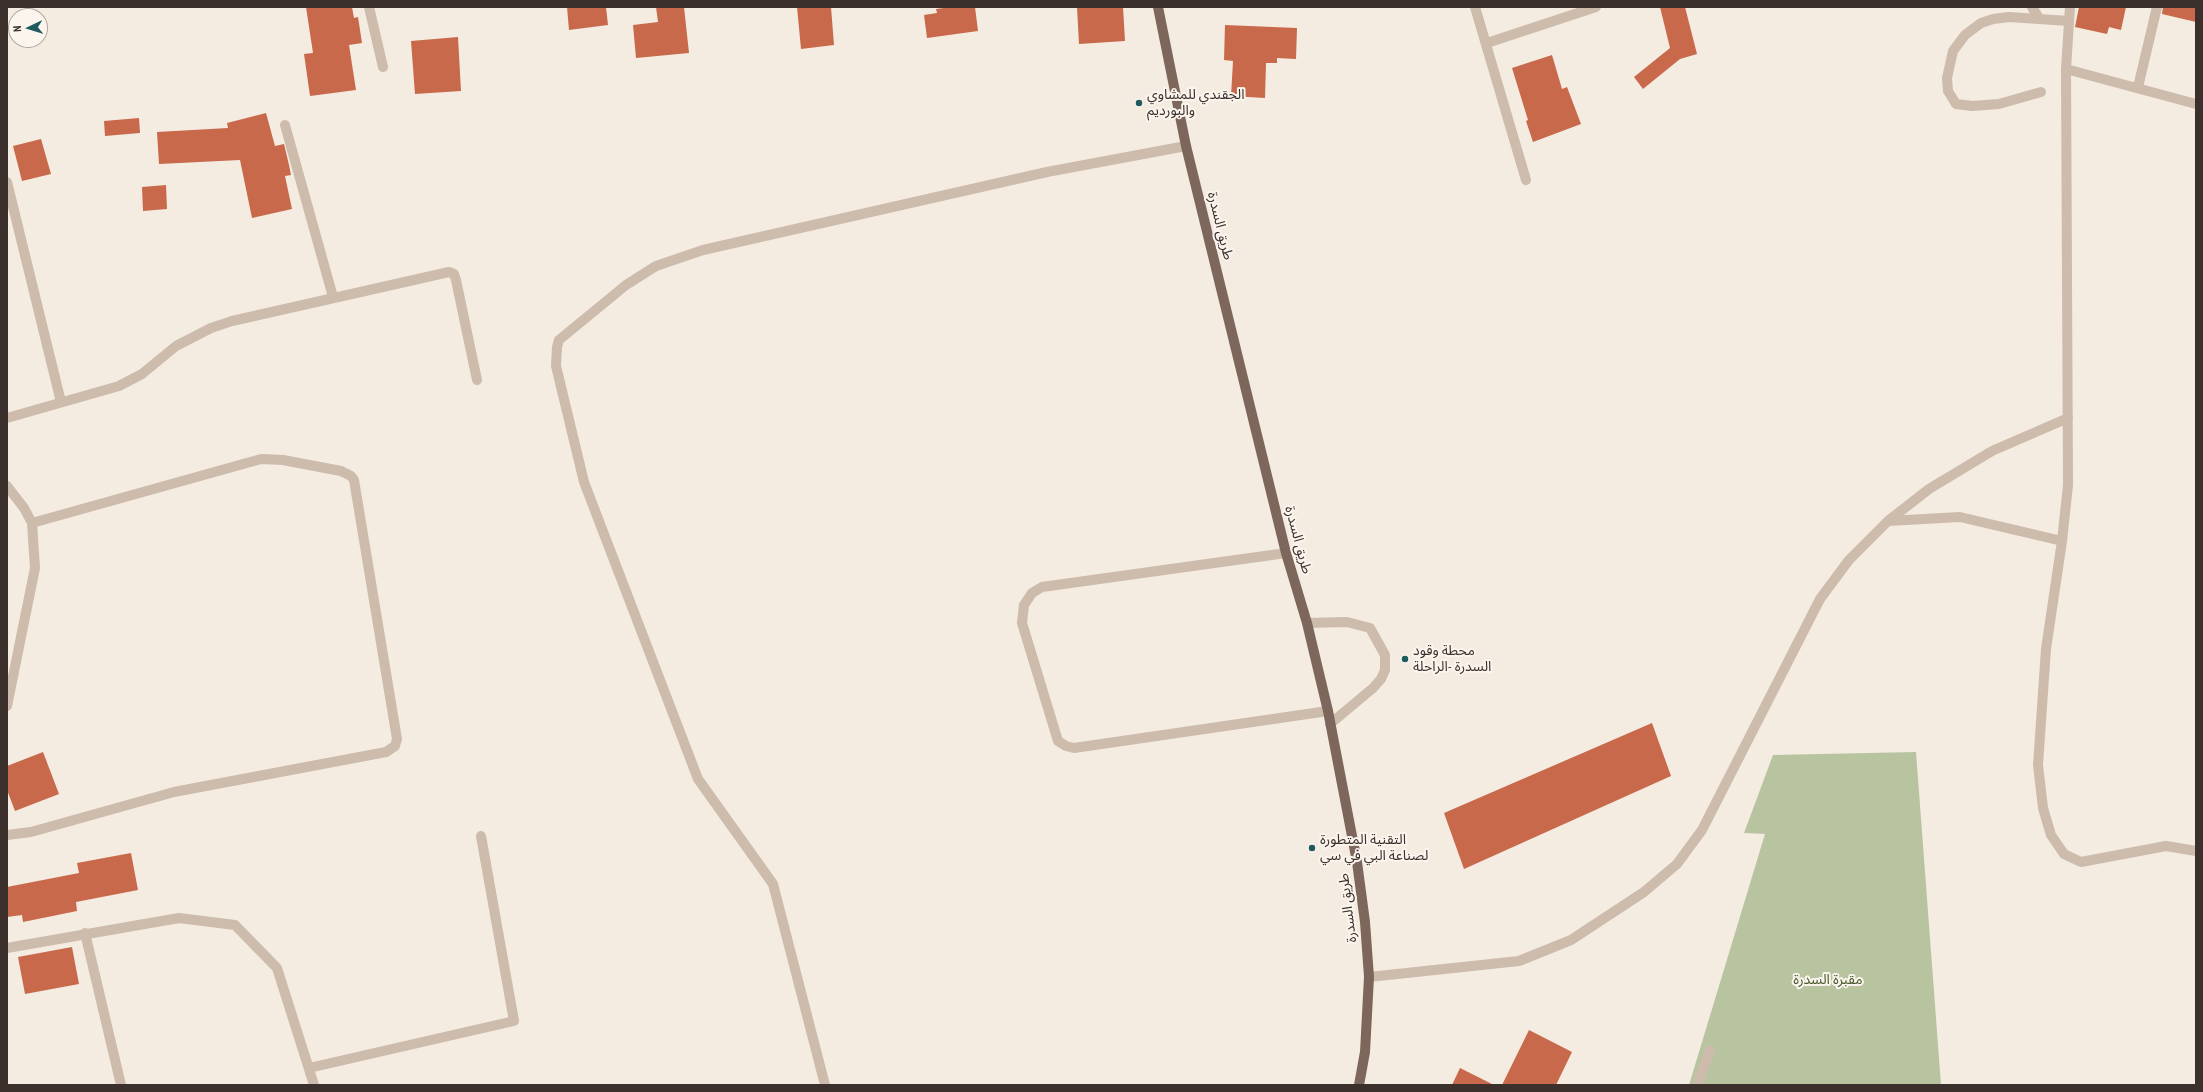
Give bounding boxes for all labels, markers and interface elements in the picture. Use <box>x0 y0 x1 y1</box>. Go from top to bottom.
north arrow <box>8 8 48 48</box>
text: N <box>10 25 24 32</box>
place label: الجقندي للمشاوي والبورديم <box>1147 87 1244 120</box>
marker: الجقندي للمشاوي والبورديم <box>1134 98 1144 108</box>
street label: طريق السدرة <box>1203 190 1237 262</box>
street label: طريق السدرة <box>1281 504 1315 576</box>
place label: محطة وقود السدرة -الراحلة <box>1413 643 1491 676</box>
marker: محطة وقود السدرة -الراحلة <box>1400 654 1410 664</box>
place label: التقنية المتطورة لصناعة البي في سي <box>1320 832 1428 864</box>
marker: التقنية المتطورة لصناعة البي في سي <box>1307 843 1317 853</box>
street label: طريق السدرة <box>1335 872 1361 944</box>
park label: مقبرة السدرة <box>1793 972 1863 988</box>

